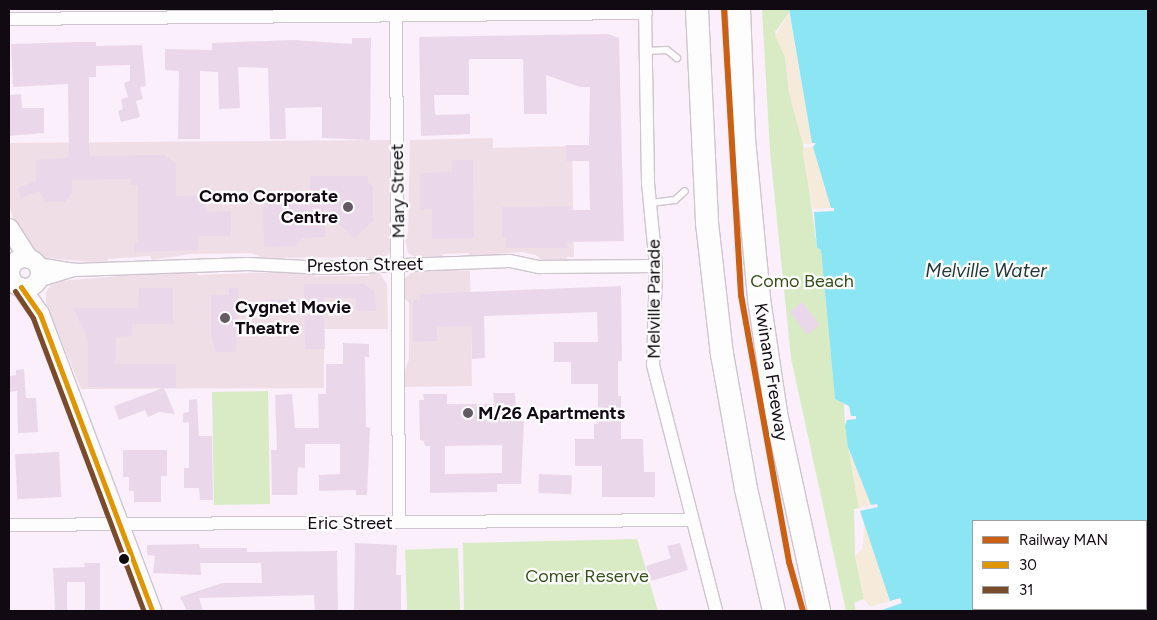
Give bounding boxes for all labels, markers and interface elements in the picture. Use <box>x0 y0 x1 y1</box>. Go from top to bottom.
street label: Mary Street <box>386 143 410 239</box>
place label: Como Corporate Centre <box>199 186 338 228</box>
marker: Como Corporate Centre <box>342 201 354 213</box>
street label: Melville Parade <box>643 239 665 359</box>
street label: Preston Street <box>306 253 424 277</box>
water label: Melville Water <box>925 260 1047 282</box>
park label: Como Beach <box>750 270 854 292</box>
place label: Cygnet Movie Theatre <box>235 297 351 340</box>
street label: Kwinana Freeway <box>749 301 793 443</box>
marker: Cygnet Movie Theatre <box>219 312 231 324</box>
place label: M/26 Apartments <box>478 402 625 424</box>
marker: M/26 Apartments <box>462 407 474 419</box>
street label: Eric Street <box>307 512 393 534</box>
legend <box>972 520 1147 610</box>
text: Railway MAN <box>1019 531 1108 549</box>
unlabelled marker <box>119 554 129 564</box>
text: 30 <box>1019 556 1037 574</box>
park label: Comer Reserve <box>525 565 649 587</box>
text: 31 <box>1019 581 1033 599</box>

